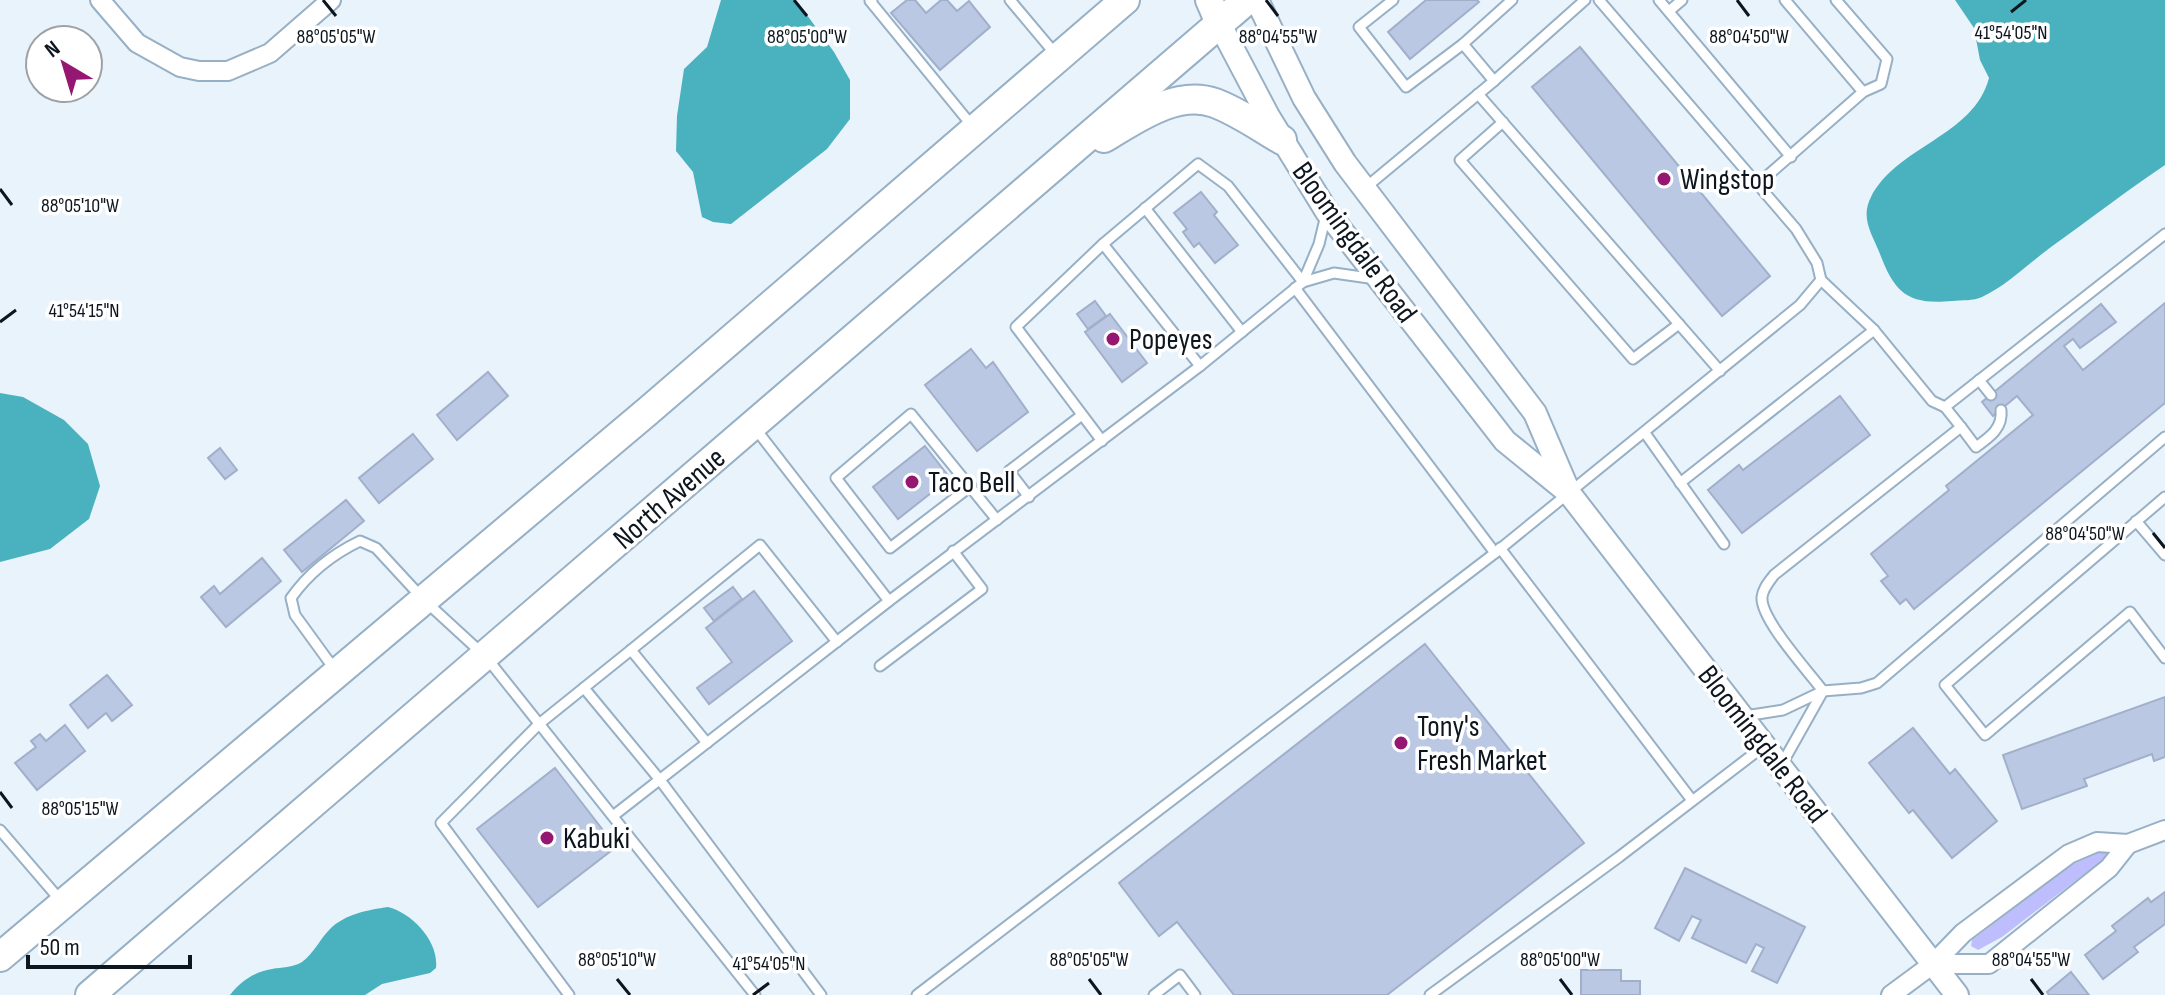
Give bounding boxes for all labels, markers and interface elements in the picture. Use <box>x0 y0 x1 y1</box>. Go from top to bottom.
text: 41°54'05"N <box>1974 21 2048 45</box>
north arrow <box>24 24 104 104</box>
text: 88°05'05"W <box>296 25 376 49</box>
text: 88°05'00"W <box>767 25 847 49</box>
text: 88°04'55"W <box>1239 25 1317 49</box>
text: 88°04'50"W <box>1709 25 1789 49</box>
text: N <box>40 35 66 64</box>
street label: Bloomingdale Road <box>1284 155 1425 330</box>
place label: Wingstop <box>1680 162 1774 198</box>
marker: Wingstop <box>1655 170 1673 188</box>
text: 88°05'10"W <box>41 194 119 218</box>
text: 41°54'15"N <box>48 299 120 323</box>
place label: Popeyes <box>1129 322 1213 358</box>
marker: Popeyes <box>1104 330 1122 348</box>
street label: North Avenue <box>606 440 733 557</box>
place label: Taco Bell <box>928 465 1015 501</box>
marker: Taco Bell <box>903 473 921 491</box>
text: 88°04'50"W <box>2045 522 2125 546</box>
street label: Bloomingdale Road <box>1690 659 1835 830</box>
place label: Tony's Fresh Market <box>1417 709 1547 779</box>
marker: Tony's Fresh Market <box>1392 734 1410 752</box>
text: 88°05'15"W <box>41 797 119 821</box>
place label: Kabuki <box>563 821 630 857</box>
marker: Kabuki <box>538 829 556 847</box>
scale bar <box>28 919 190 969</box>
text: 50 m <box>40 933 80 962</box>
text: 88°05'10"W <box>578 948 656 972</box>
text: 88°05'05"W <box>1049 948 1129 972</box>
text: 88°05'00"W <box>1520 948 1600 972</box>
text: 88°04'55"W <box>1992 948 2070 972</box>
text: 41°54'05"N <box>732 952 806 976</box>

